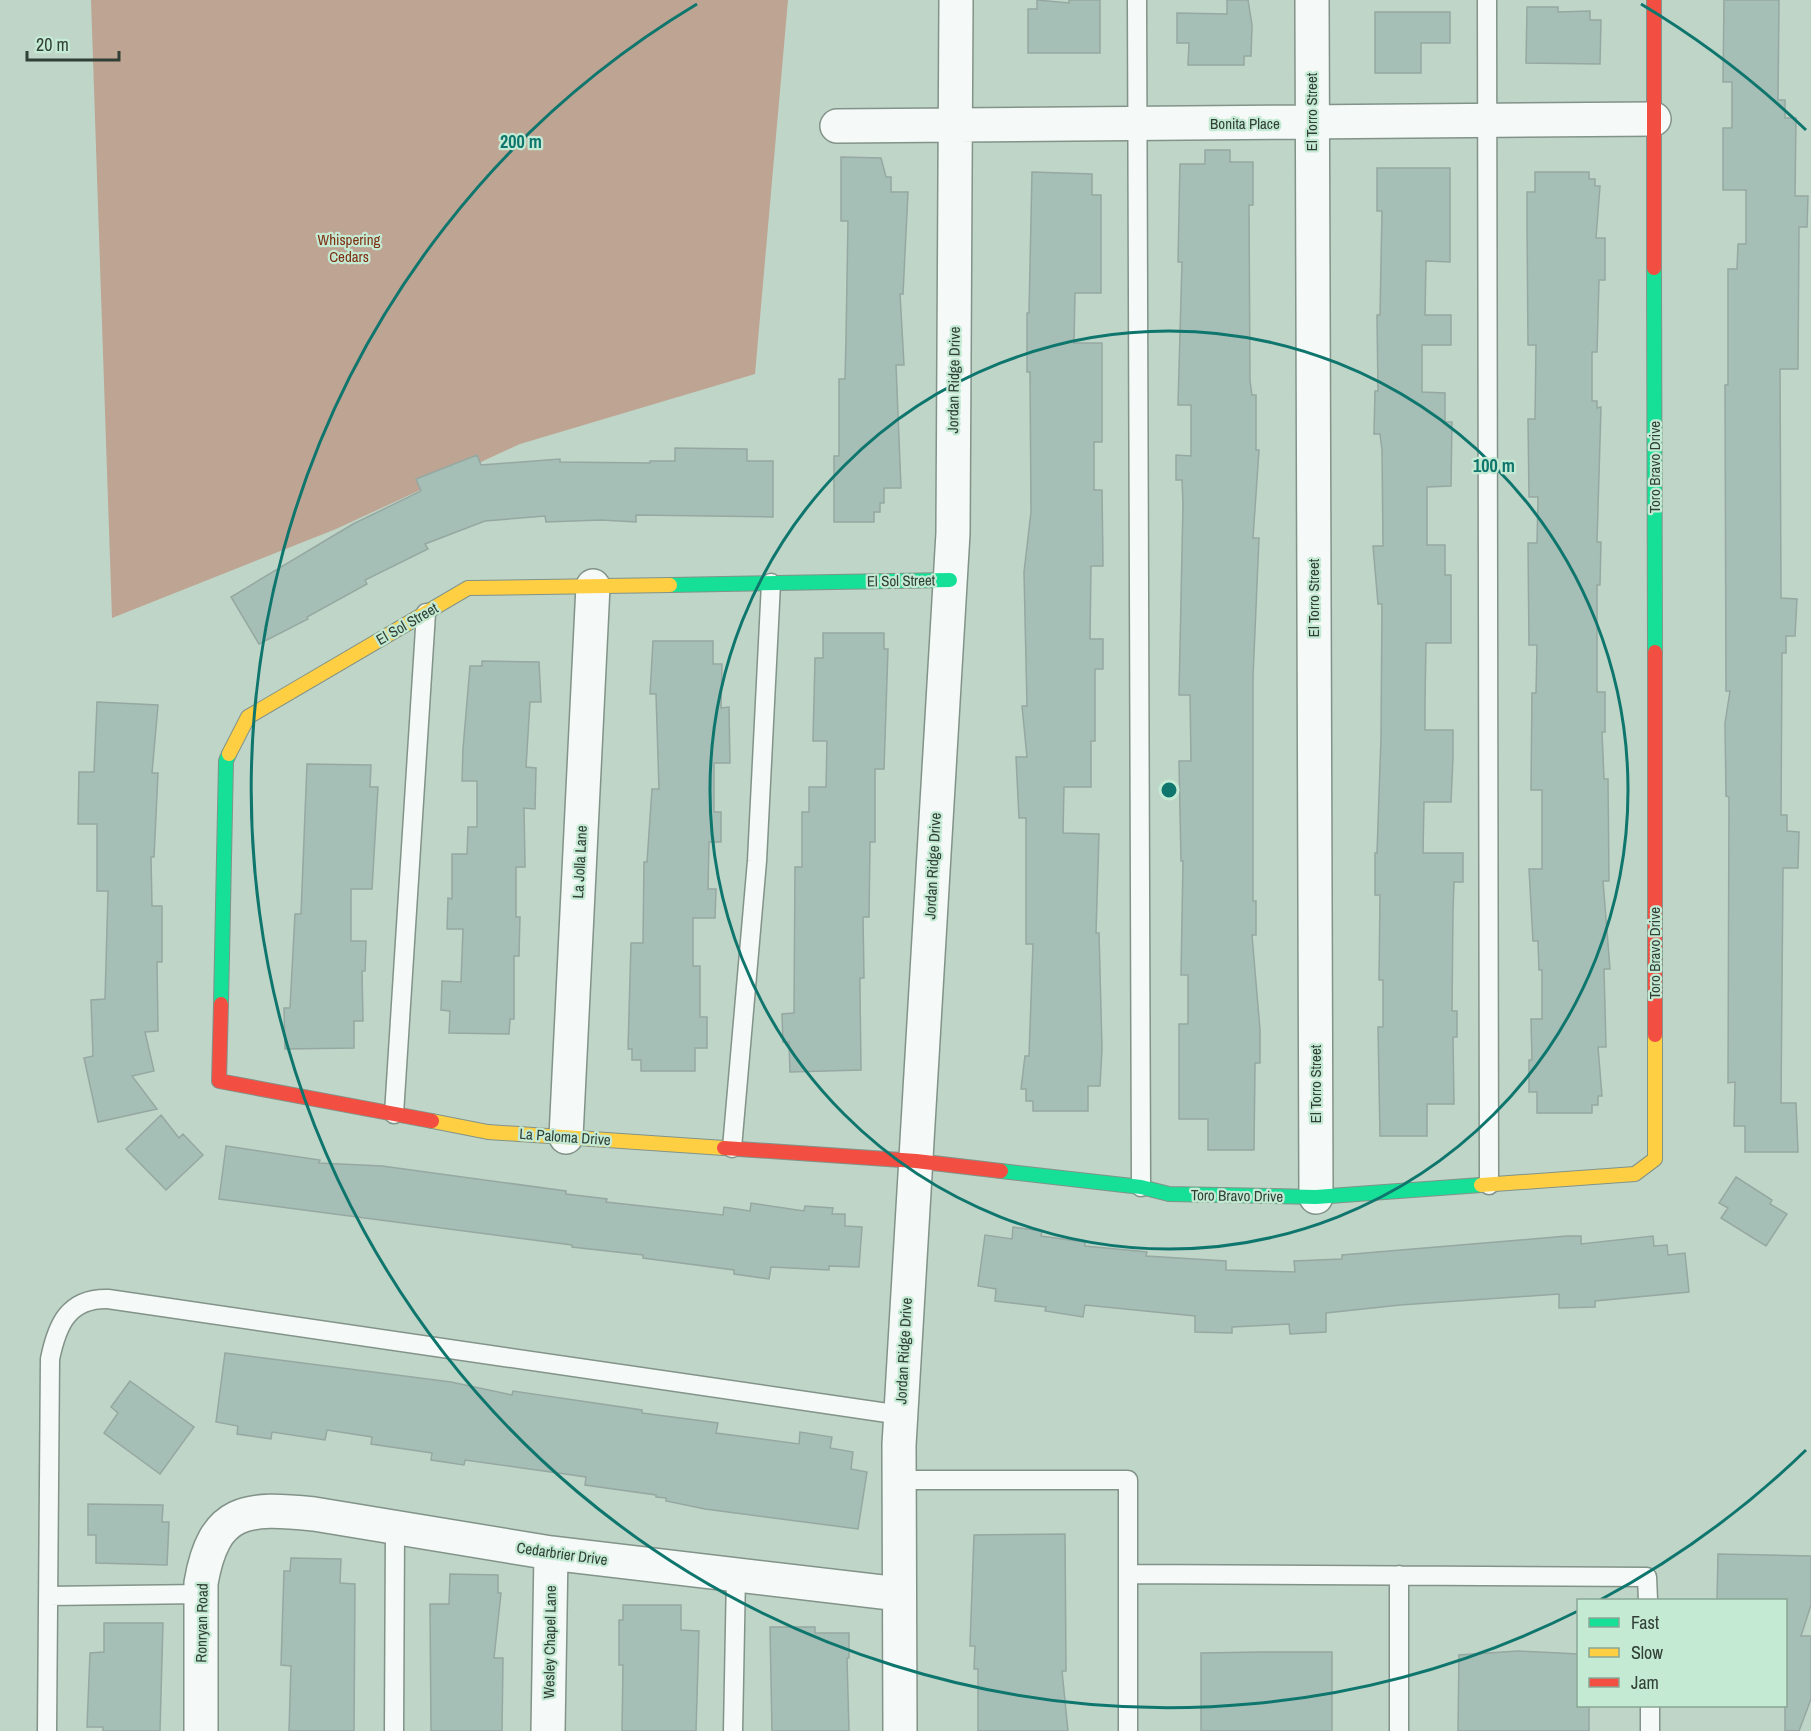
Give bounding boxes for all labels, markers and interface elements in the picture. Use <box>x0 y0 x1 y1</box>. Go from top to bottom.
scale bar <box>27 24 118 62</box>
text: 20 m <box>36 32 69 57</box>
street label: El Torro Street <box>1301 72 1322 151</box>
street label: Bonita Place <box>1210 113 1280 134</box>
text: 200 m <box>500 129 542 154</box>
park label: Whispering Cedars <box>318 229 381 267</box>
street label: Jordan Ridge Drive <box>942 326 965 433</box>
street label: Toro Bravo Drive <box>1644 421 1665 513</box>
text: 100 m <box>1473 453 1515 478</box>
street label: El Torro Street <box>1303 558 1324 637</box>
street label: El Sol Street <box>867 569 936 592</box>
street label: El Sol Street <box>372 597 442 650</box>
centre of rings <box>1159 780 1179 800</box>
street label: Jordan Ridge Drive <box>919 812 946 920</box>
street label: La Jolla Lane <box>567 825 592 899</box>
street label: Toro Bravo Drive <box>1644 907 1665 999</box>
street label: El Torro Street <box>1305 1044 1326 1123</box>
street label: La Paloma Drive <box>519 1123 612 1150</box>
street label: Toro Bravo Drive <box>1191 1184 1283 1207</box>
street label: Jordan Ridge Drive <box>890 1297 917 1405</box>
street label: Cedarbrier Drive <box>515 1537 609 1570</box>
street label: Ronryan Road <box>190 1583 213 1663</box>
street label: Wesley Chapel Lane <box>538 1585 561 1699</box>
legend <box>1577 1599 1787 1707</box>
text: Fast <box>1631 1610 1659 1635</box>
text: Slow <box>1631 1640 1663 1665</box>
text: Jam <box>1631 1670 1659 1695</box>

